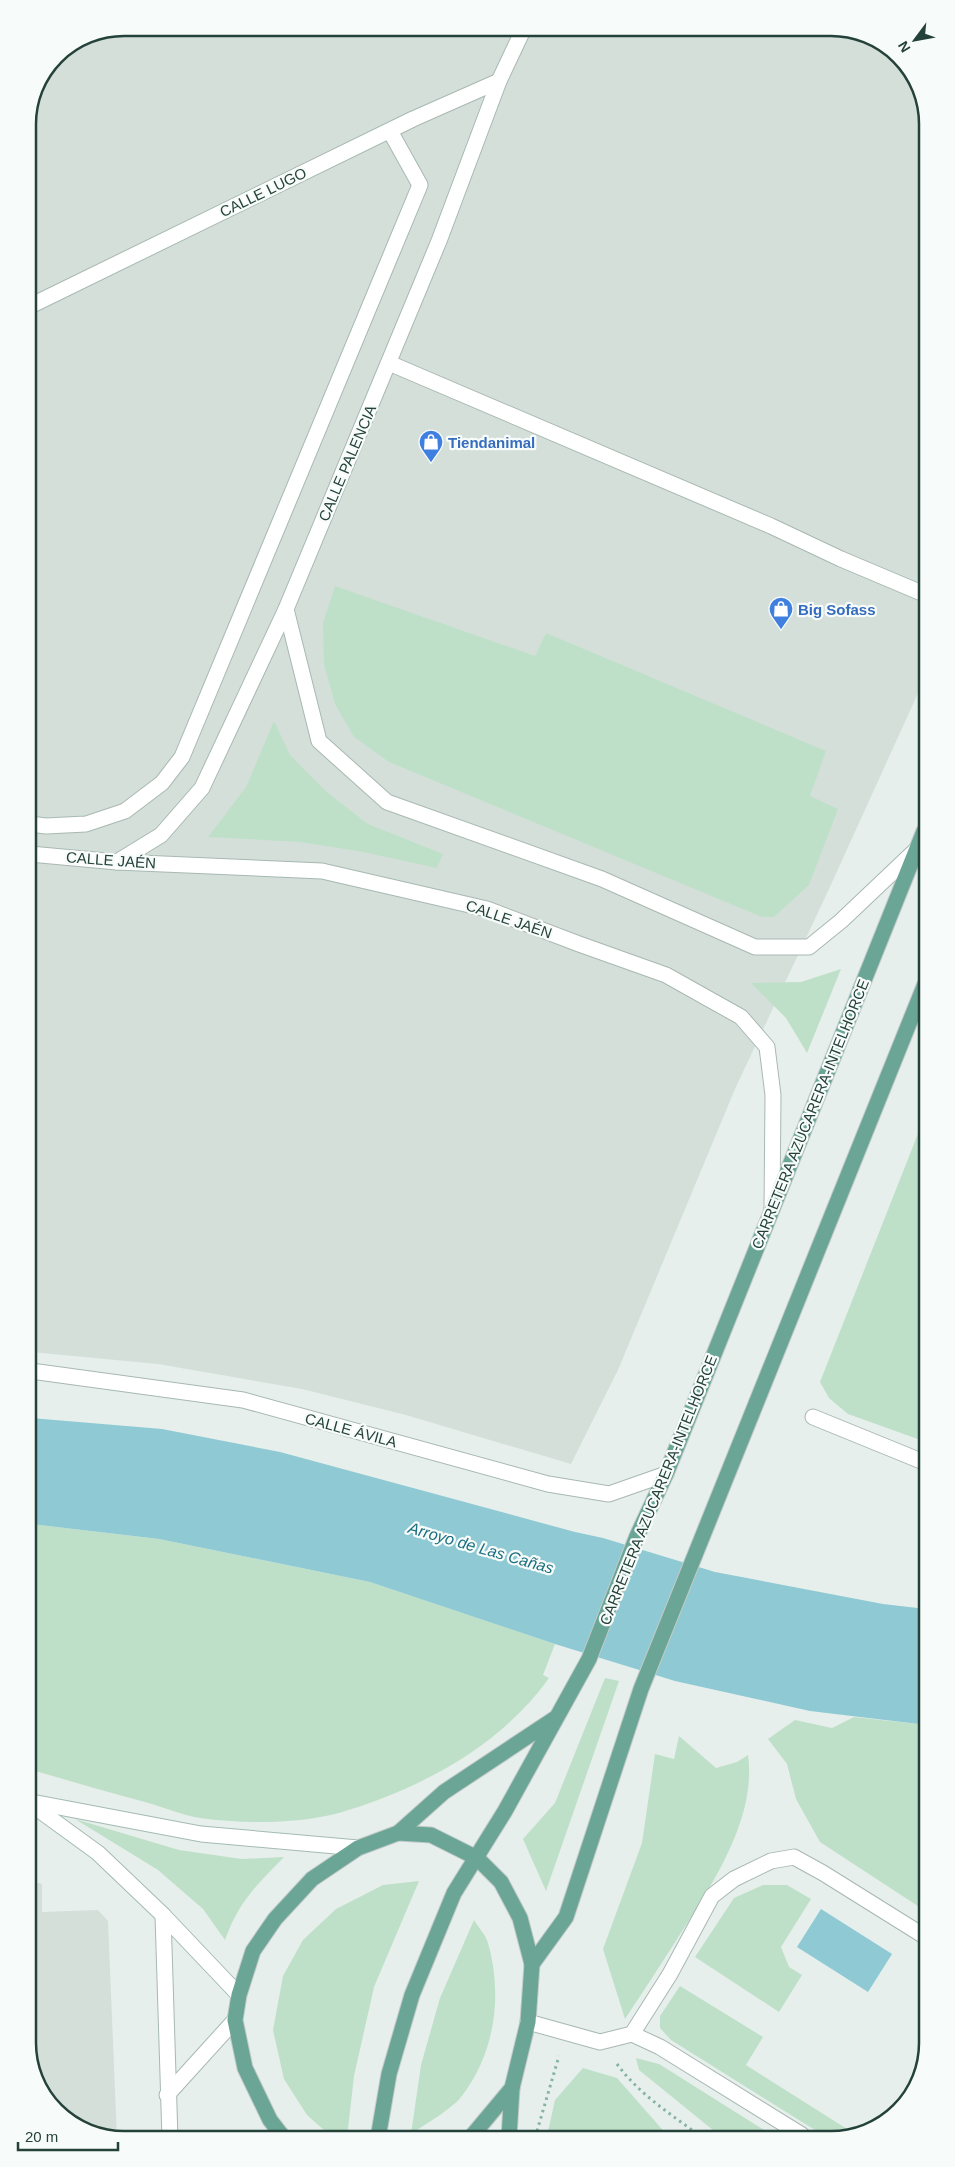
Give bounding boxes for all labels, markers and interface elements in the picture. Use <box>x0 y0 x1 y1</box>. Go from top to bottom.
north arrow <box>890 15 940 65</box>
text: N <box>895 38 913 55</box>
street label: CALLE LUGO <box>217 164 309 220</box>
street label: CALLE PALENCIA <box>315 402 379 524</box>
shop icon: Tiendanimal <box>418 429 444 463</box>
place label: Tiendanimal <box>448 434 535 451</box>
shop icon: Big Sofass <box>768 596 794 630</box>
place label: Big Sofass <box>798 601 876 618</box>
street label: CALLE JAÉN <box>65 848 157 872</box>
street label: CALLE JAÉN <box>464 896 554 942</box>
street label: CARRETERA AZUCARERA-INTELHORCE <box>748 977 872 1251</box>
street label: CARRETERA AZUCARERA-INTELHORCE <box>596 1353 720 1627</box>
street label: CALLE ÁVILA <box>303 1410 399 1450</box>
water label: Arroyo de Las Cañas <box>405 1519 556 1577</box>
scale bar <box>18 2120 118 2152</box>
text: 20 m <box>25 2128 58 2145</box>

